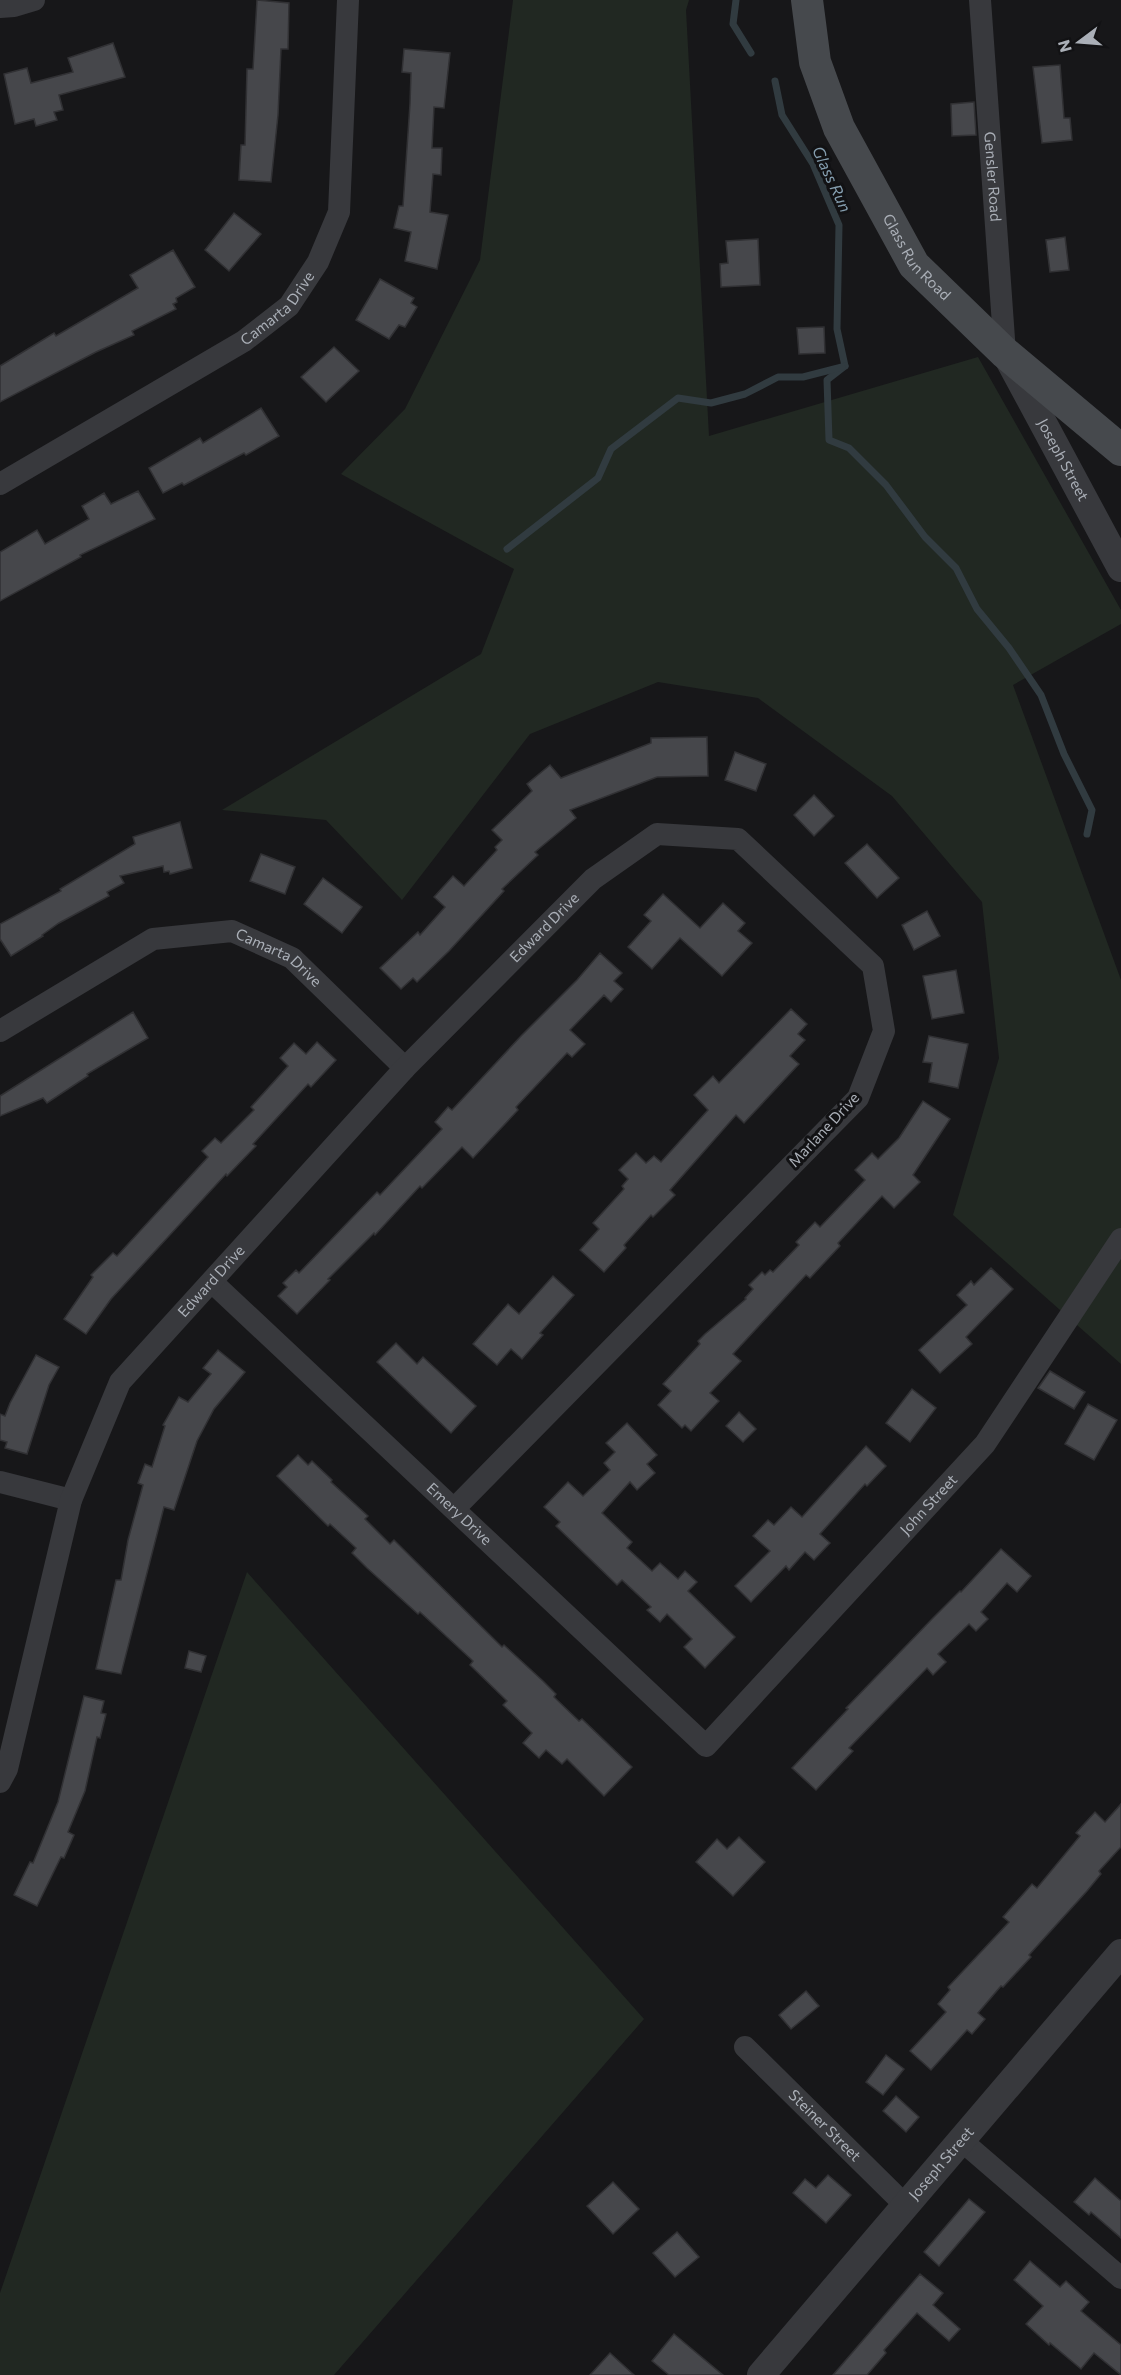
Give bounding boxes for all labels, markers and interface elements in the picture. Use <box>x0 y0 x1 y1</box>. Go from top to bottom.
north arrow <box>1049 12 1109 72</box>
text: N <box>1053 38 1075 55</box>
street label: Gensler Road <box>981 131 1006 222</box>
water label: Glass Run <box>809 143 856 215</box>
street label: Glass Run Road <box>880 210 955 304</box>
street label: Camarta Drive <box>236 268 317 349</box>
street label: Joseph Street <box>1034 415 1093 504</box>
street label: Edward Drive <box>505 888 582 966</box>
street label: Camarta Drive <box>233 924 326 990</box>
street label: Marlane Drive <box>784 1088 862 1170</box>
street label: Edward Drive <box>173 1241 248 1320</box>
street label: John Street <box>896 1470 960 1538</box>
street label: Emery Drive <box>423 1478 496 1548</box>
street label: Steiner Street <box>786 2085 865 2165</box>
street label: Joseph Street <box>904 2122 977 2203</box>

